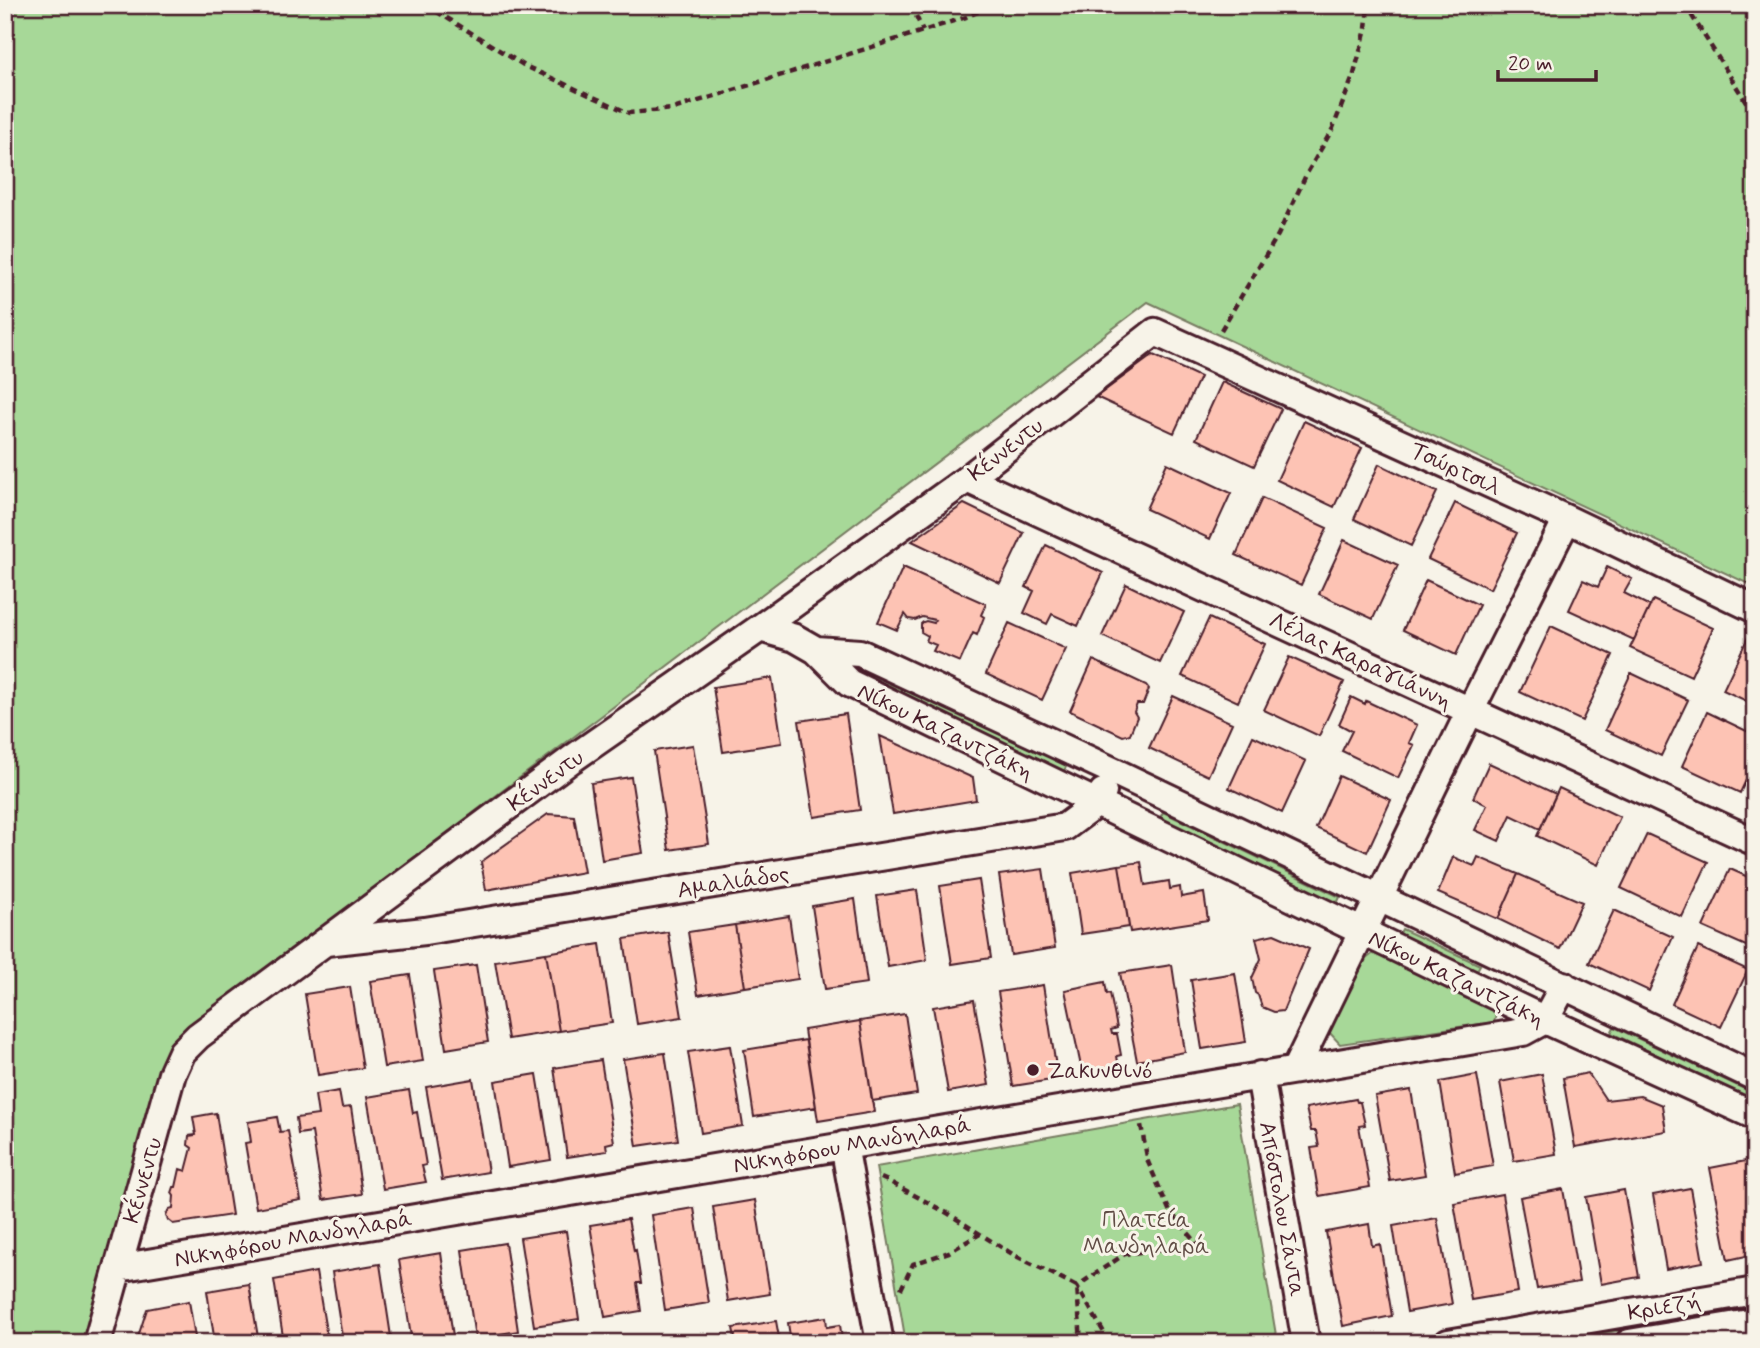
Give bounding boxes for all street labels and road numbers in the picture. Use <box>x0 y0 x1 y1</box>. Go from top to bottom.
street label: Κέννεντυ <box>961 410 1050 489</box>
street label: Τσώρτσιλ <box>1405 436 1505 504</box>
street label: Λέλας Καραγιάννη <box>1264 604 1457 717</box>
street label: Νίκου Καζαντζάκη <box>852 677 1038 788</box>
street label: Κέννεντυ <box>501 742 591 820</box>
street label: Αμαλιάδος <box>675 859 791 907</box>
street label: Νίκου Καζαντζάκη <box>1363 924 1549 1035</box>
street label: Νικηφόρου Μανδηλαρά <box>731 1110 973 1182</box>
street label: Απόστολου Σάντα <box>1251 1119 1311 1299</box>
street label: Κέννεντυ <box>115 1134 170 1227</box>
street label: Νικηφόρου Μανδηλαρά <box>172 1204 414 1276</box>
street label: Κριεζή <box>1625 1287 1703 1329</box>

